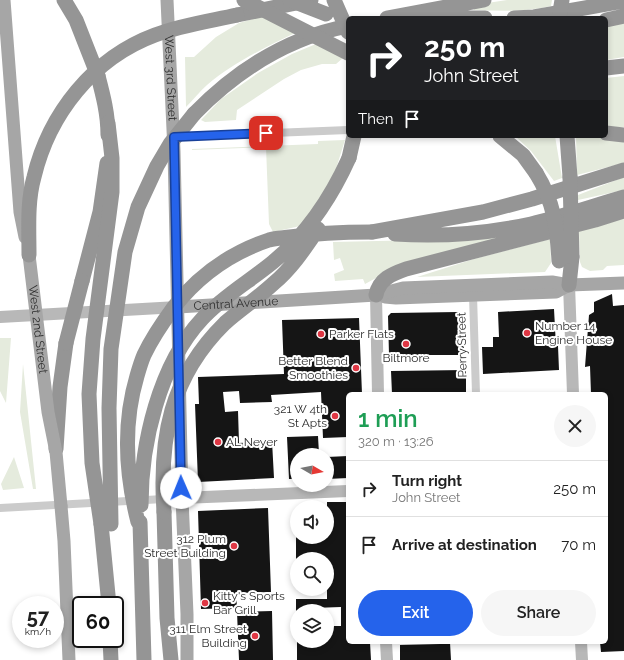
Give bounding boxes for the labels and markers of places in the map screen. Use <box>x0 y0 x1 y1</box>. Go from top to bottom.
pin <box>249 116 283 150</box>
place label: Number 14 Engine House <box>535 319 612 347</box>
place label: Parker Flats <box>329 327 394 341</box>
marker: Number 14 Engine House <box>522 328 532 338</box>
marker: Parker Flats <box>316 329 326 339</box>
marker: Biltmore <box>401 339 411 349</box>
place label: Biltmore <box>382 351 430 365</box>
place label: Better Blend Smoothies <box>278 354 348 382</box>
marker: Better Blend Smoothies <box>351 363 361 373</box>
place label: 321 W 4th St Apts <box>274 402 327 430</box>
marker: 321 W 4th St Apts <box>330 411 340 421</box>
place label: AL Neyer <box>226 435 278 449</box>
marker: AL Neyer <box>213 437 223 447</box>
place label: 312 Plum Street Building <box>144 532 226 560</box>
marker: 312 Plum Street Building <box>229 541 239 551</box>
place label: Kitty's Sports Bar Grill <box>213 589 285 617</box>
marker: Kitty's Sports Bar Grill <box>200 598 210 608</box>
place label: 311 Elm Street Building <box>169 622 247 650</box>
marker: 311 Elm Street Building <box>250 631 260 641</box>

